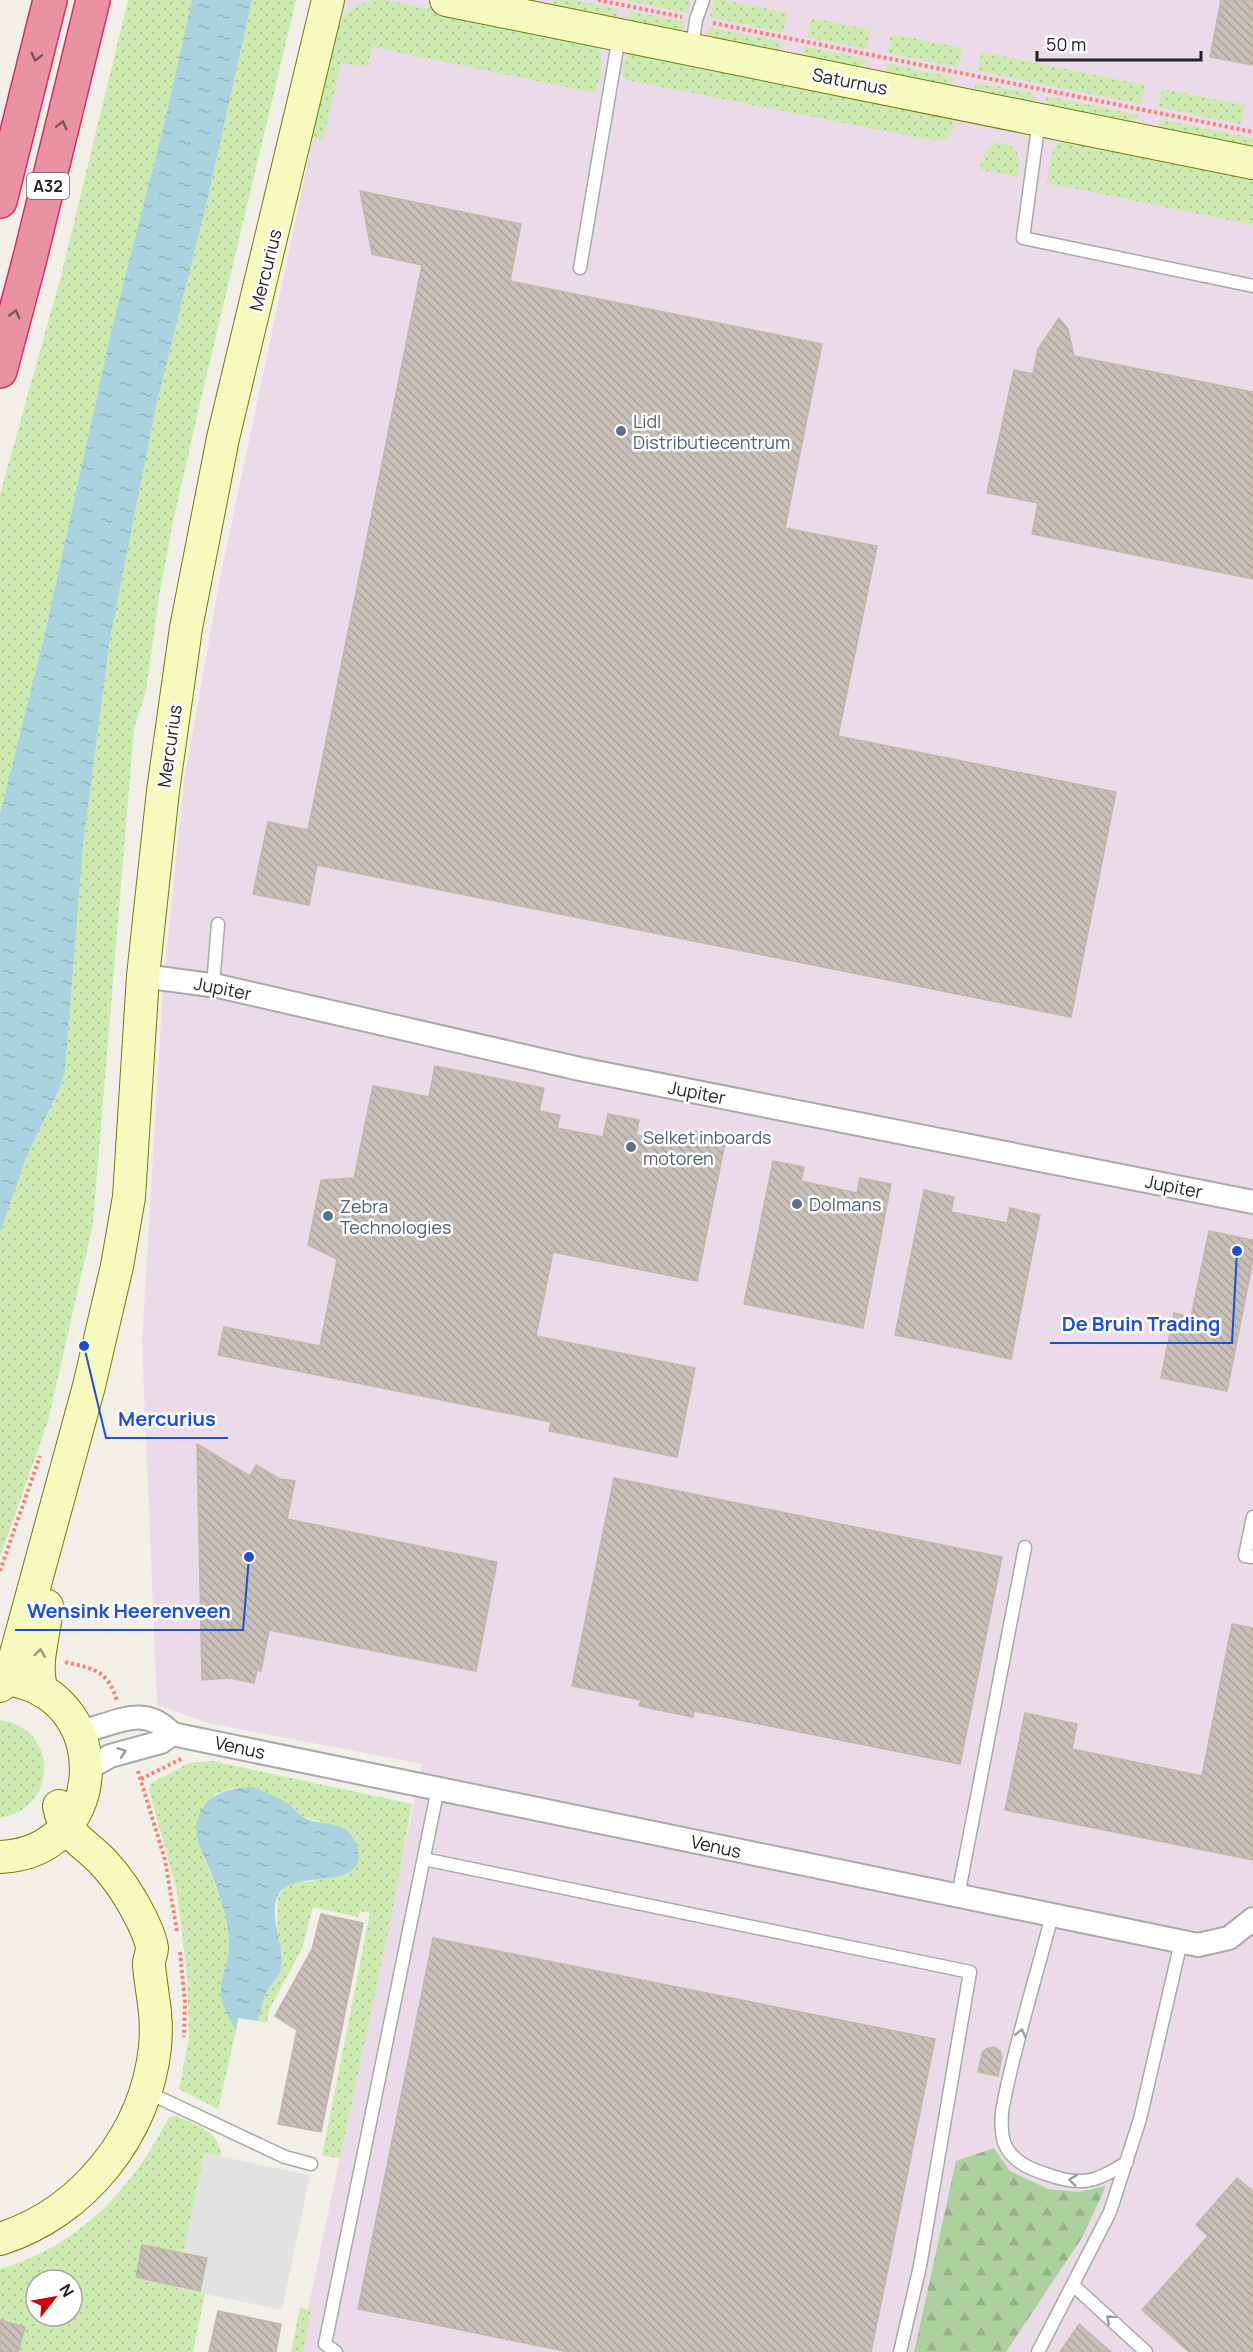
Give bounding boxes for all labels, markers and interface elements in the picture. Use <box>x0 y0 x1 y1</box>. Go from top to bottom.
scale bar <box>1037 24 1200 62</box>
text: 50 m <box>1046 32 1086 56</box>
one-way arrow <box>30 52 43 62</box>
street label: Saturnus <box>810 62 890 100</box>
one-way arrow <box>55 120 68 130</box>
road number: A32 <box>27 173 69 199</box>
street label: Mercurius <box>243 227 287 313</box>
one-way arrow <box>8 310 20 320</box>
place label: Lidl Distributiecentrum <box>633 409 790 454</box>
marker: Lidl Distributiecentrum <box>614 424 628 438</box>
street label: Mercurius <box>151 703 187 789</box>
street label: Jupiter <box>192 971 254 1005</box>
street label: Jupiter <box>666 1075 728 1109</box>
place label: Selket inboards motoren <box>643 1125 772 1170</box>
marker: Selket inboards motoren <box>624 1140 638 1154</box>
street label: Jupiter <box>1143 1169 1205 1203</box>
place label: Dolmans <box>809 1192 881 1216</box>
place label: Zebra Technologies <box>340 1194 451 1239</box>
marker: Dolmans <box>790 1197 804 1211</box>
marker: Zebra Technologies <box>321 1209 335 1223</box>
callout: De Bruin Trading <box>1050 1305 1232 1343</box>
text: De Bruin Trading <box>1062 1310 1220 1337</box>
callout: Mercurius <box>106 1400 228 1438</box>
text: Mercurius <box>118 1405 216 1432</box>
callout: Wensink Heerenveen <box>15 1592 243 1630</box>
text: Wensink Heerenveen <box>27 1597 231 1624</box>
one-way arrow <box>33 1649 46 1658</box>
street label: Venus <box>213 1730 267 1764</box>
one-way arrow <box>117 1746 127 1759</box>
street label: Venus <box>689 1829 743 1863</box>
one-way arrow <box>1014 2028 1027 2038</box>
one-way arrow <box>1069 2175 1078 2187</box>
north arrow <box>24 2268 84 2328</box>
text: N <box>54 2280 79 2301</box>
one-way arrow <box>1106 2315 1117 2326</box>

